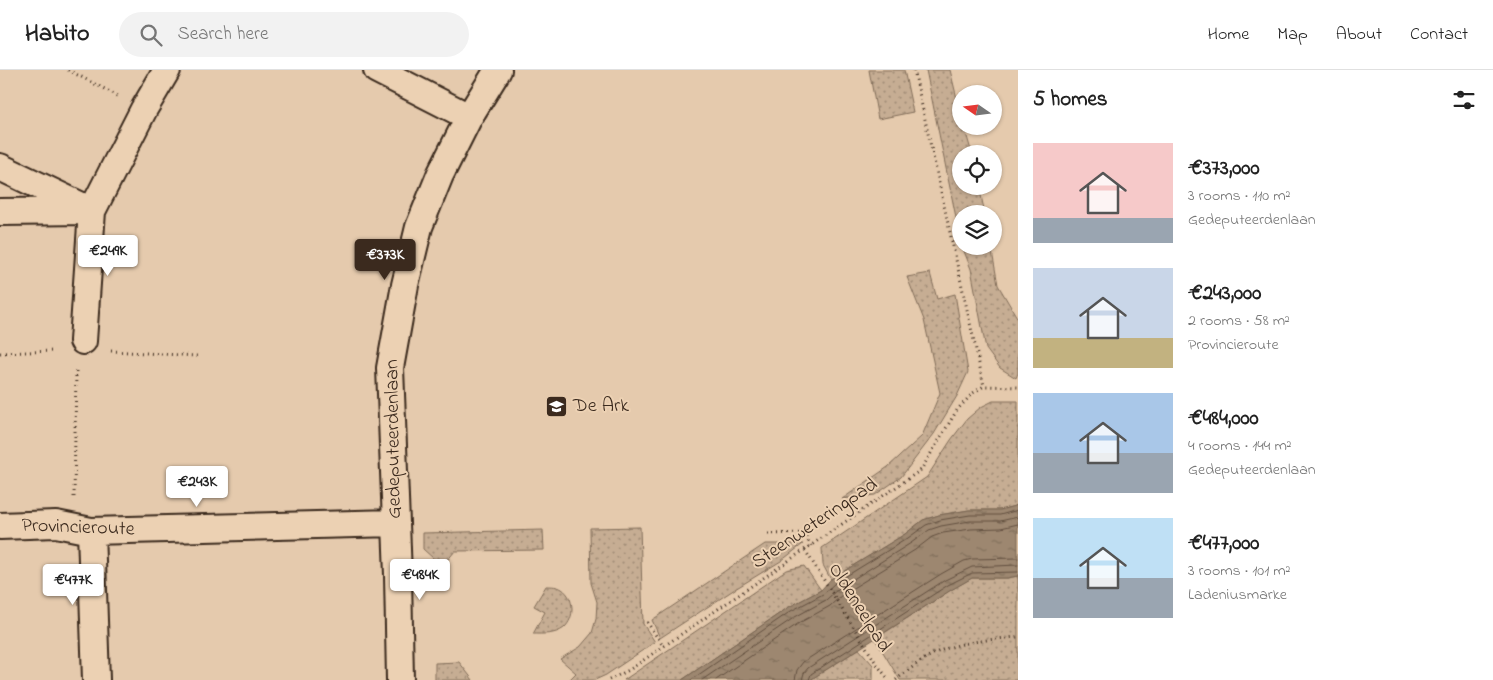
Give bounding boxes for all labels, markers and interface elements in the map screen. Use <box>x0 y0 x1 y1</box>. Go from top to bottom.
search box <box>119 12 469 57</box>
text: Habito <box>25 17 89 52</box>
icon: search <box>137 21 165 49</box>
text: Search here <box>177 21 268 48</box>
text: Home <box>1208 22 1249 48</box>
text: Map <box>1277 22 1308 48</box>
text: About <box>1336 22 1382 48</box>
text: Contact <box>1410 22 1468 48</box>
north arrow <box>952 85 1002 135</box>
map controls <box>952 85 1002 255</box>
text: 5 homes <box>1033 85 1108 115</box>
icon: filters <box>1450 86 1478 114</box>
button: locate <box>952 145 1002 195</box>
text: €373,000 <box>1188 154 1259 184</box>
icon: home <box>1073 163 1133 223</box>
text: 3 rooms · 110 m² <box>1188 184 1290 208</box>
button: layers <box>952 205 1002 255</box>
text: Gedeputeerdenlaan <box>1188 208 1316 232</box>
pin: €249K <box>73 234 143 277</box>
pin: €373K <box>350 238 420 281</box>
text: €249K <box>89 239 127 263</box>
text: €373K <box>366 243 404 267</box>
text: €243,000 <box>1188 279 1261 309</box>
icon: home <box>1073 288 1133 348</box>
text: 2 rooms · 58 m² <box>1188 309 1290 333</box>
text: Provincieroute <box>1188 333 1279 357</box>
street label: Gedeputeerdenlaan <box>378 359 410 519</box>
place label: De Ark <box>572 392 629 421</box>
school or university icon: De Ark <box>545 394 569 418</box>
text: €484,000 <box>1188 404 1259 434</box>
icon: home <box>1073 413 1133 473</box>
text: 4 rooms · 144 m² <box>1188 434 1292 458</box>
text: Gedeputeerdenlaan <box>1188 458 1316 482</box>
pin: €243K <box>162 466 232 508</box>
text: €243K <box>177 470 217 494</box>
street label: Steenweteringpad <box>746 471 884 578</box>
street label: Provincieroute <box>21 512 135 544</box>
text: €477,000 <box>1188 529 1259 559</box>
icon: home <box>1073 538 1133 598</box>
pin: €484K <box>385 558 455 601</box>
street label: Oldeneelpad <box>820 558 898 658</box>
text: 3 rooms · 101 m² <box>1188 559 1290 583</box>
text: €484K <box>401 563 439 587</box>
pin: €477K <box>38 564 108 606</box>
text: €477K <box>54 568 92 592</box>
text: Ladeniusmarke <box>1188 583 1287 607</box>

